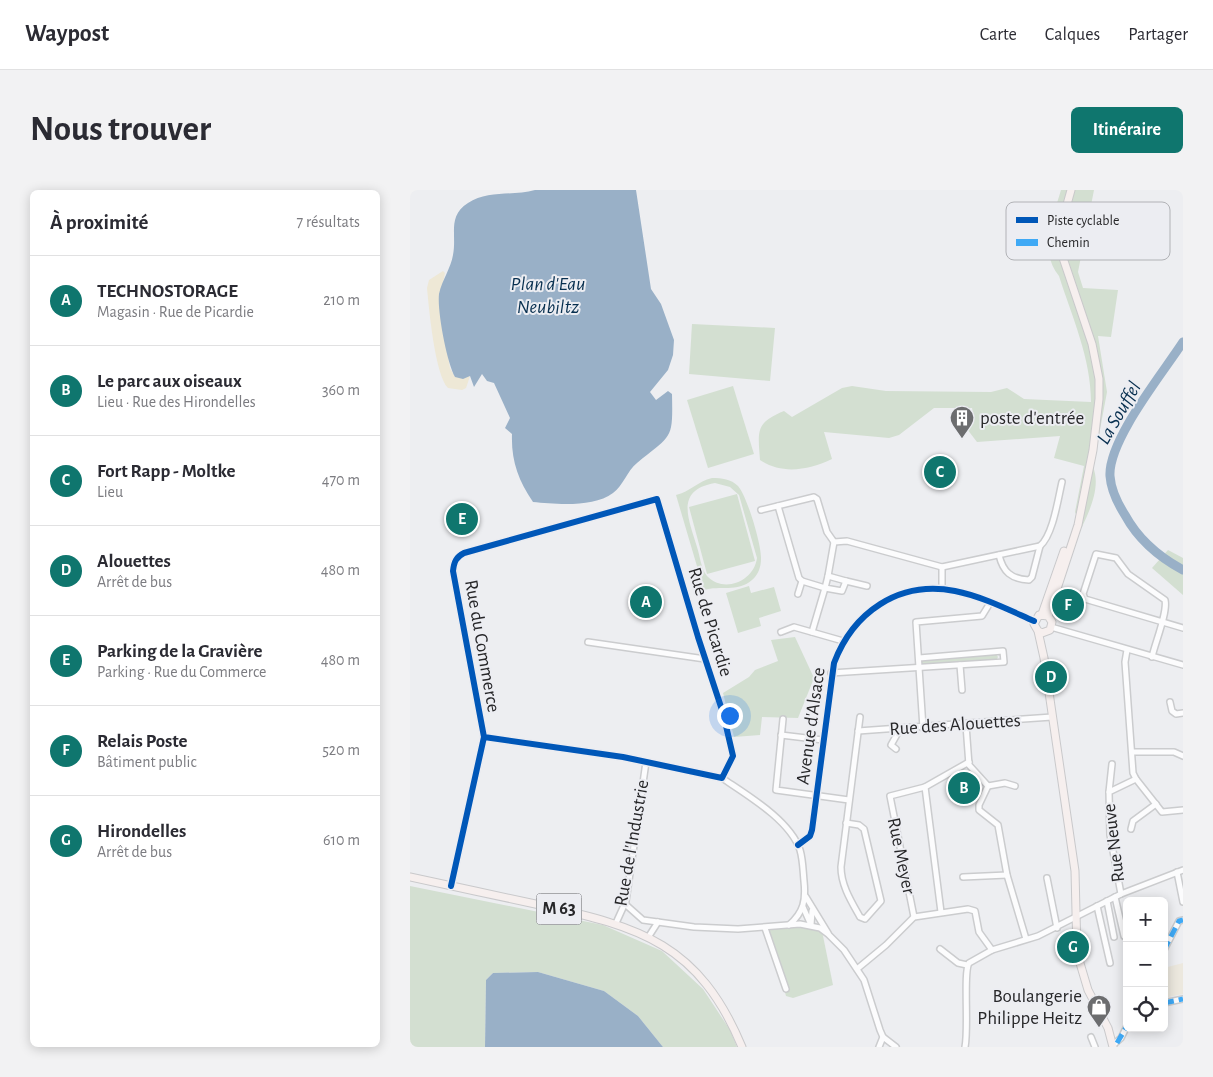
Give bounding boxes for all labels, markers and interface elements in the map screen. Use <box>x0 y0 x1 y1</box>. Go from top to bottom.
text: Waypost <box>25 22 109 46</box>
text: Carte <box>980 26 1017 44</box>
text: Calques <box>1045 26 1100 44</box>
text: Partager <box>1128 26 1188 44</box>
button: Itinéraire <box>1071 107 1183 153</box>
text: Nous trouver <box>30 112 211 147</box>
legend <box>1006 202 1170 260</box>
text: À proximité <box>50 212 148 233</box>
text: 7 résultats <box>297 214 360 230</box>
text: Piste cyclable <box>1047 214 1119 228</box>
text: Chemin <box>1047 236 1090 250</box>
water label: Plan d'Eau Neubiltz <box>511 274 585 317</box>
text: TECHNOSTORAGE <box>97 282 238 301</box>
text: A <box>61 292 71 308</box>
text: 210 m <box>323 292 360 308</box>
text: Magasin · Rue de Picardie <box>97 304 254 320</box>
text: Le parc aux oiseaux <box>97 372 242 391</box>
water label: La Souffel <box>1093 378 1145 448</box>
text: B <box>61 382 71 398</box>
text: 360 m <box>322 382 360 398</box>
text: Lieu · Rue des Hirondelles <box>97 394 256 410</box>
building icon: poste d'entrée <box>949 405 975 439</box>
place label: poste d'entrée <box>980 409 1084 428</box>
pin: C <box>924 453 956 491</box>
text: Fort Rapp - Moltke <box>97 462 235 481</box>
text: C <box>62 472 70 488</box>
text: 470 m <box>322 472 360 488</box>
text: Lieu <box>97 484 123 500</box>
pin: E <box>446 500 478 538</box>
text: Alouettes <box>97 552 171 571</box>
text: D <box>61 562 71 578</box>
text: 480 m <box>321 562 360 578</box>
street label: Rue de Picardie <box>684 565 736 679</box>
text: Arrêt de bus <box>97 574 172 590</box>
street label: Rue du Commerce <box>461 578 503 714</box>
pin: A <box>630 583 662 621</box>
pin: F <box>1052 586 1084 624</box>
text: Parking de la Gravière <box>97 642 263 661</box>
text: E <box>62 652 70 668</box>
text: 480 m <box>321 652 360 668</box>
pin: D <box>1035 658 1067 696</box>
text: Parking · Rue du Commerce <box>97 664 267 680</box>
street label: Avenue d'Alsace <box>793 666 829 786</box>
your location <box>717 703 743 729</box>
street label: Rue des Alouettes <box>889 711 1021 739</box>
text: Relais Poste <box>97 732 188 751</box>
text: F <box>62 742 70 758</box>
text: 520 m <box>322 742 360 758</box>
text: Bâtiment public <box>97 754 197 770</box>
pin: B <box>948 769 980 807</box>
street label: Rue de l'Industrie <box>612 778 652 908</box>
street label: Rue Neuve <box>1100 803 1128 883</box>
street label: Rue Meyer <box>884 816 918 896</box>
text: Hirondelles <box>97 822 186 841</box>
text: G <box>61 832 71 848</box>
text: 610 m <box>323 832 360 848</box>
text: Arrêt de bus <box>97 844 172 860</box>
road number: M 63 <box>536 894 582 924</box>
map controls <box>1123 897 1168 1032</box>
button: + <box>1123 897 1168 942</box>
pin: G <box>1057 928 1089 966</box>
button: − <box>1123 942 1168 987</box>
place label: Boulangerie Philippe Heitz <box>977 987 1082 1028</box>
button: locate <box>1123 987 1168 1032</box>
shop icon: Boulangerie Philippe Heitz <box>1086 994 1112 1028</box>

